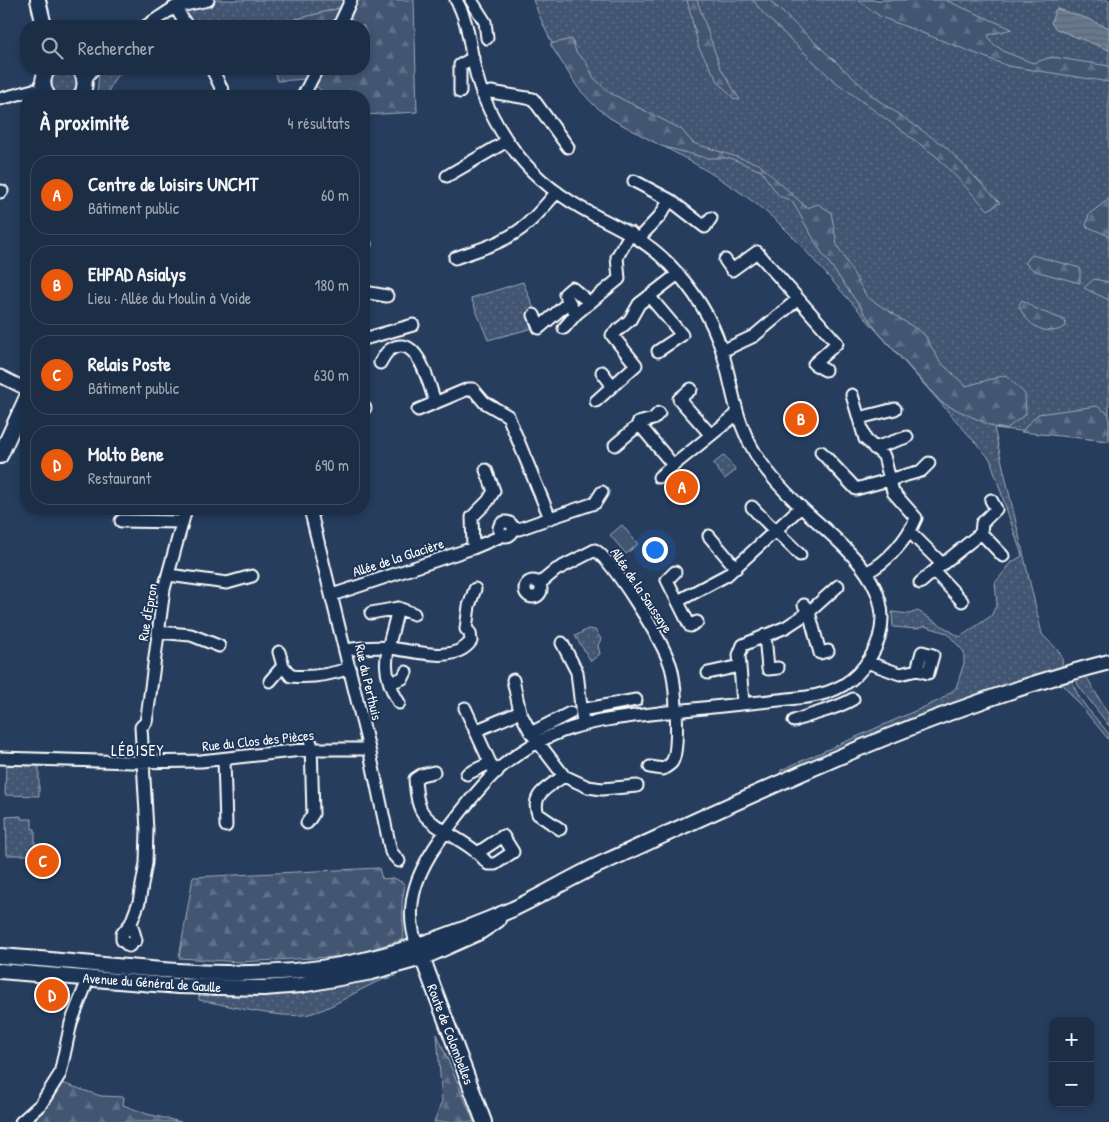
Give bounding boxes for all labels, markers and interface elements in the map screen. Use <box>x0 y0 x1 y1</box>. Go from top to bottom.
search box <box>20 20 370 75</box>
icon: search <box>38 34 66 62</box>
text: Rechercher <box>78 35 155 61</box>
text: À proximité <box>40 108 129 137</box>
text: 4 résultats <box>288 112 350 134</box>
text: Centre de loisirs UNCMT <box>88 171 258 197</box>
text: A <box>53 184 61 206</box>
text: 60 m <box>321 184 349 206</box>
text: Bâtiment public <box>88 197 179 219</box>
text: EHPAD Asialys <box>88 261 186 287</box>
text: B <box>53 274 61 296</box>
text: 180 m <box>315 274 349 296</box>
text: Lieu · Allée du Moulin à Voide <box>88 287 251 309</box>
text: Relais Poste <box>88 351 171 377</box>
text: C <box>53 364 61 386</box>
text: 630 m <box>314 364 349 386</box>
text: Bâtiment public <box>88 377 179 399</box>
pin: B <box>785 400 817 438</box>
text: Molto Bene <box>88 441 164 467</box>
text: D <box>53 454 61 476</box>
text: 690 m <box>315 454 349 476</box>
text: Restaurant <box>88 467 151 489</box>
pin: A <box>666 468 698 506</box>
street label: Allée de la Glacière <box>350 533 446 581</box>
your location <box>642 537 668 563</box>
street label: Allée de la Saussaye <box>606 544 678 637</box>
street label: Rue d'Epron <box>133 582 162 642</box>
street label: Rue du Perthuis <box>351 642 387 722</box>
street label: Rue du Clos des Pièces <box>201 725 315 755</box>
district label: LÉBISEY <box>111 739 165 761</box>
pin: C <box>27 842 59 880</box>
street label: Avenue du Général de Gaulle <box>82 968 222 996</box>
pin: D <box>36 976 68 1014</box>
street label: Route de Colombelles <box>423 981 479 1087</box>
map controls <box>1049 1017 1094 1107</box>
button: + <box>1049 1017 1094 1062</box>
button: − <box>1049 1062 1094 1107</box>

